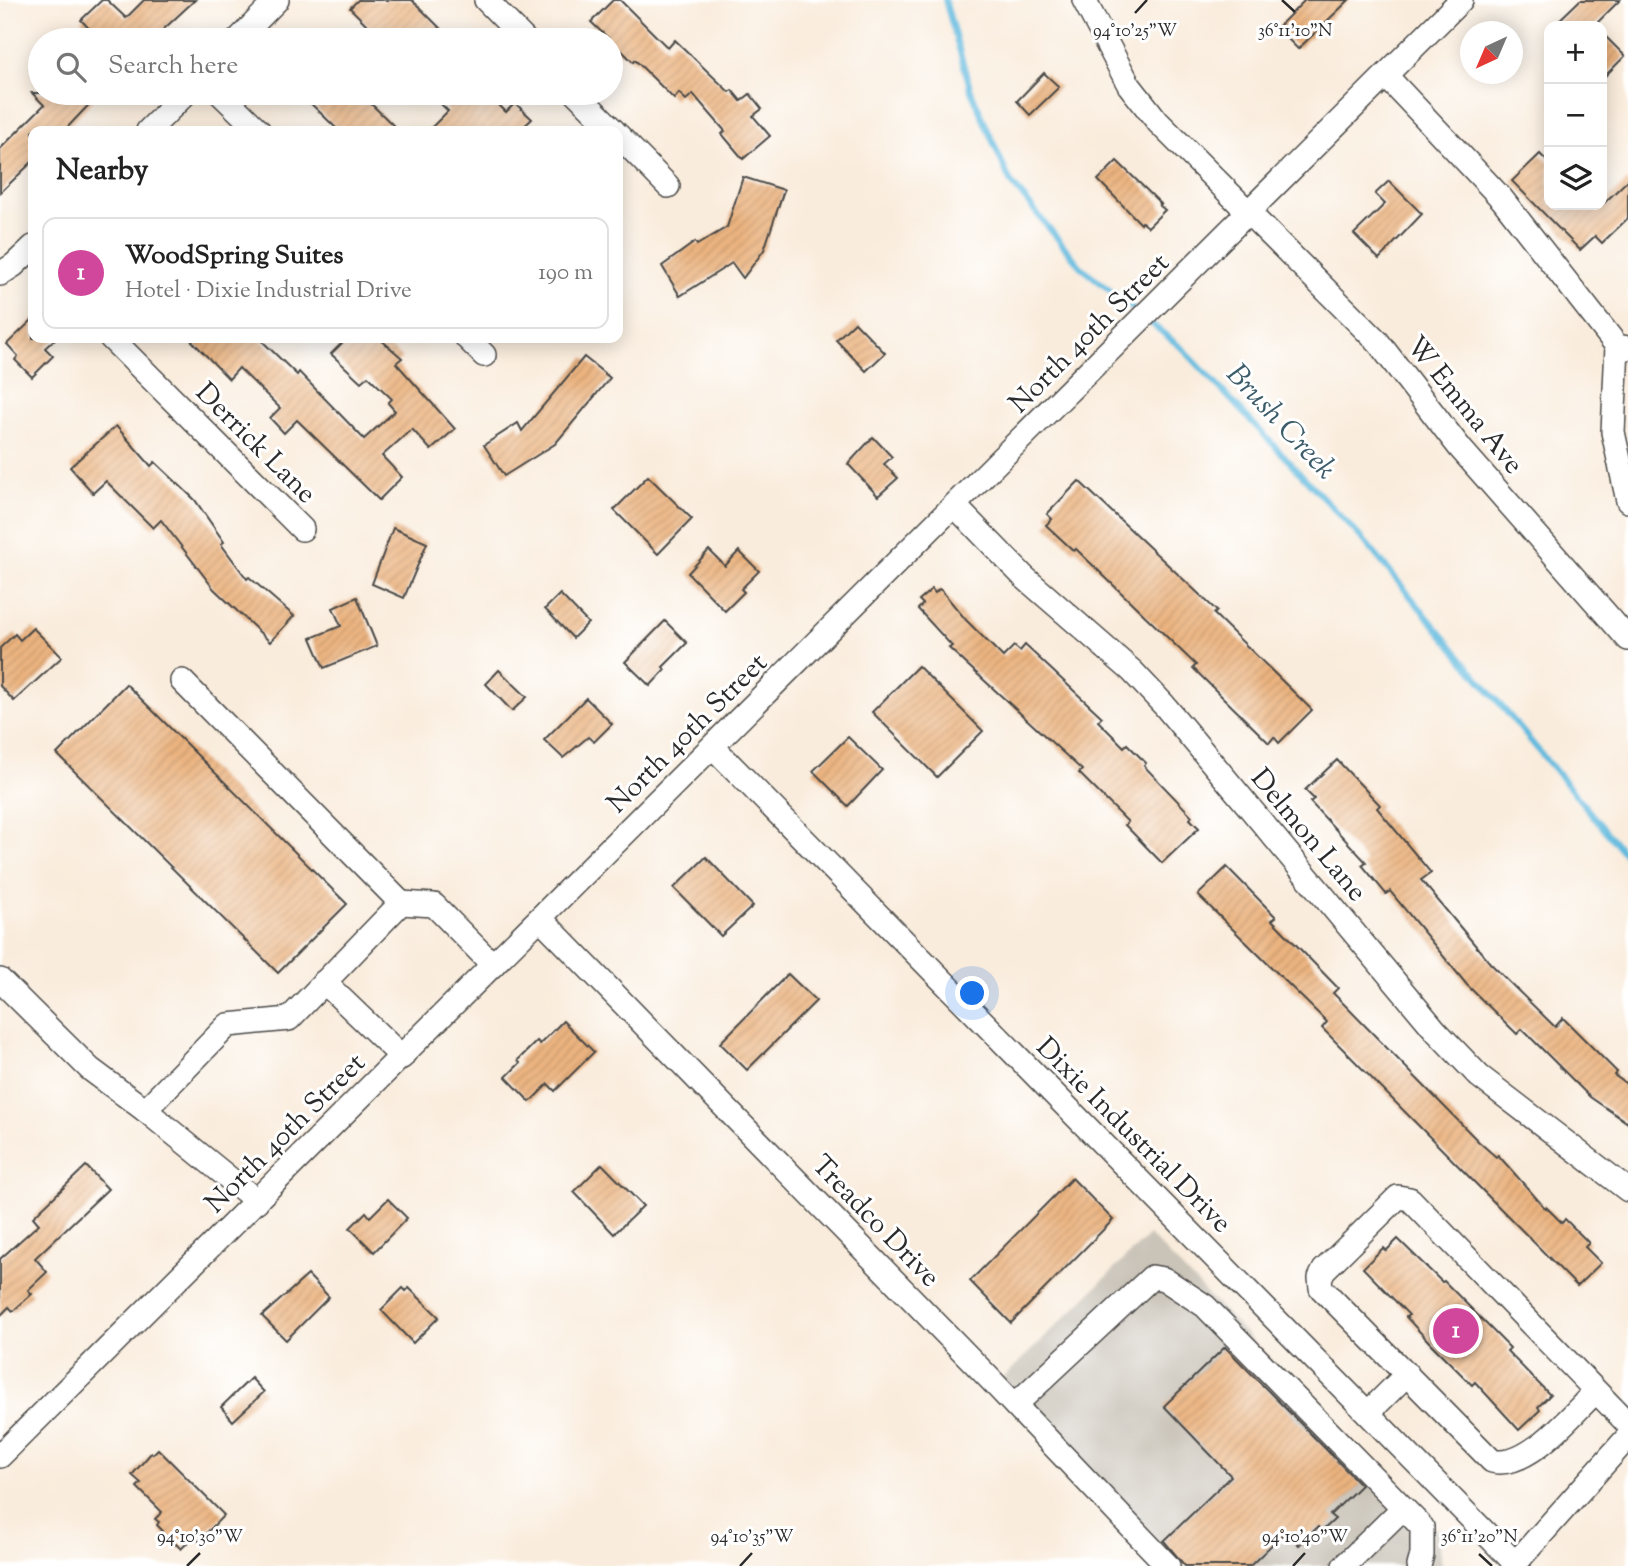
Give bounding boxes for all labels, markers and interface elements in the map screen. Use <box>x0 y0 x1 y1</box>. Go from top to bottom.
text: 94°10'25"W <box>1093 19 1177 45</box>
text: 36°11'10"N <box>1258 19 1332 45</box>
north arrow <box>1460 21 1523 84</box>
map controls <box>1544 21 1607 210</box>
button: + <box>1544 21 1607 84</box>
search box <box>28 28 623 105</box>
icon: search <box>52 48 90 86</box>
text: Search here <box>108 48 238 85</box>
button: − <box>1544 84 1607 147</box>
button: layers <box>1544 147 1607 210</box>
text: Nearby <box>56 150 148 193</box>
text: WoodSpring Suites <box>125 238 344 275</box>
street label: North 40th Street <box>1001 245 1180 423</box>
text: 1 <box>77 257 85 290</box>
text: 190 m <box>538 257 593 290</box>
text: Hotel · Dixie Industrial Drive <box>125 275 412 308</box>
street label: W Emma Ave <box>1395 328 1532 483</box>
water label: Brush Creek <box>1215 355 1345 490</box>
street label: Derrick Lane <box>185 375 324 514</box>
street label: North 40th Street <box>599 645 778 823</box>
street label: Delmon Lane <box>1240 761 1375 911</box>
your location <box>955 976 989 1010</box>
street label: Dixie Industrial Drive <box>1026 1029 1240 1243</box>
street label: North 40th Street <box>197 1045 376 1223</box>
street label: Treadco Drive <box>801 1147 948 1297</box>
pin: 1 <box>1433 1305 1479 1357</box>
text: 94°10'30"W <box>157 1525 243 1551</box>
text: 94°10'35"W <box>710 1525 794 1551</box>
text: 94°10'40"W <box>1262 1525 1348 1551</box>
text: 36°11'20"N <box>1440 1525 1518 1551</box>

